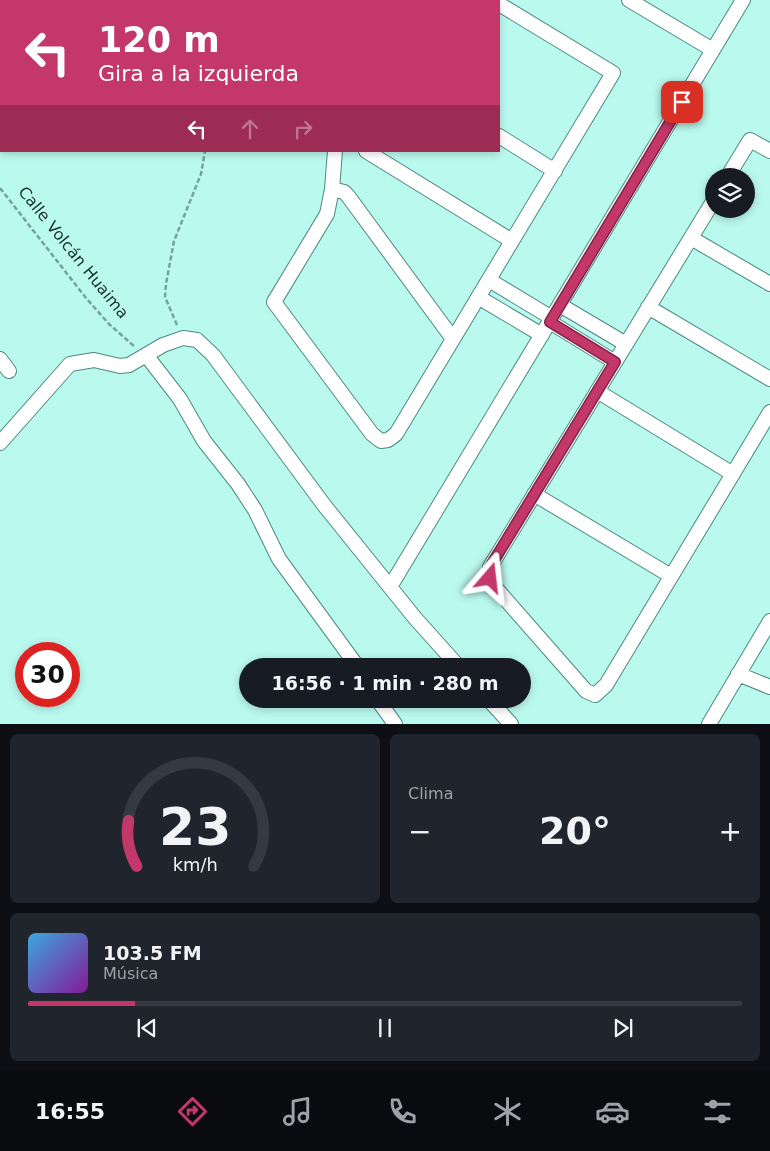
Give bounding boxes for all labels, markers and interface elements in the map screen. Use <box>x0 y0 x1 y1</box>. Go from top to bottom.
icon: left <box>15 20 80 85</box>
text: 120 m <box>98 20 220 60</box>
text: Gira a la izquierda <box>98 61 299 86</box>
pin <box>661 81 703 123</box>
icon: arrive <box>668 88 696 116</box>
icon: left <box>183 115 211 143</box>
icon: ahead <box>236 115 264 143</box>
icon: right <box>289 115 317 143</box>
map controls <box>705 168 755 218</box>
button: layers <box>705 168 755 218</box>
street label: Calle Volcán Huaima <box>15 182 133 322</box>
position arrow <box>463 551 515 603</box>
speed limit sign: 30 <box>15 642 80 707</box>
text: 16:56 · 1 min · 280 m <box>271 672 499 694</box>
text: Clima <box>408 784 453 803</box>
text: 23 <box>159 797 231 857</box>
text: 20° <box>539 809 611 853</box>
text: − <box>408 815 431 848</box>
text: + <box>719 815 742 848</box>
text: km/h <box>172 854 218 875</box>
text: 103.5 FM <box>103 942 202 964</box>
text: Música <box>103 964 158 983</box>
icon: previous <box>133 1014 161 1042</box>
icon: pause <box>371 1014 399 1042</box>
icon: next <box>609 1014 637 1042</box>
icon: directions <box>175 1094 210 1129</box>
icon: music <box>280 1094 315 1129</box>
icon: phone <box>385 1094 420 1129</box>
icon: climate <box>490 1094 525 1129</box>
icon: car <box>595 1094 630 1129</box>
icon: filters <box>700 1094 735 1129</box>
text: 16:55 <box>35 1099 105 1124</box>

